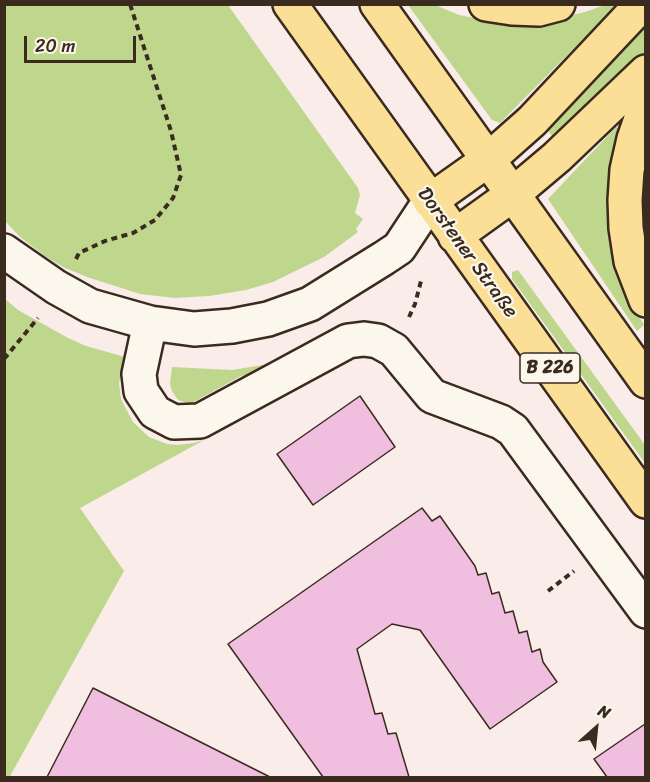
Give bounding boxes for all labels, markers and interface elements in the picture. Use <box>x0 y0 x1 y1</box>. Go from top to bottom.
scale bar <box>27 24 140 62</box>
text: 20 m <box>35 30 75 62</box>
street label: Dorstener Straße <box>412 183 522 323</box>
road number: B 226 <box>520 353 580 383</box>
text: N <box>593 696 616 727</box>
north arrow <box>566 698 626 758</box>

